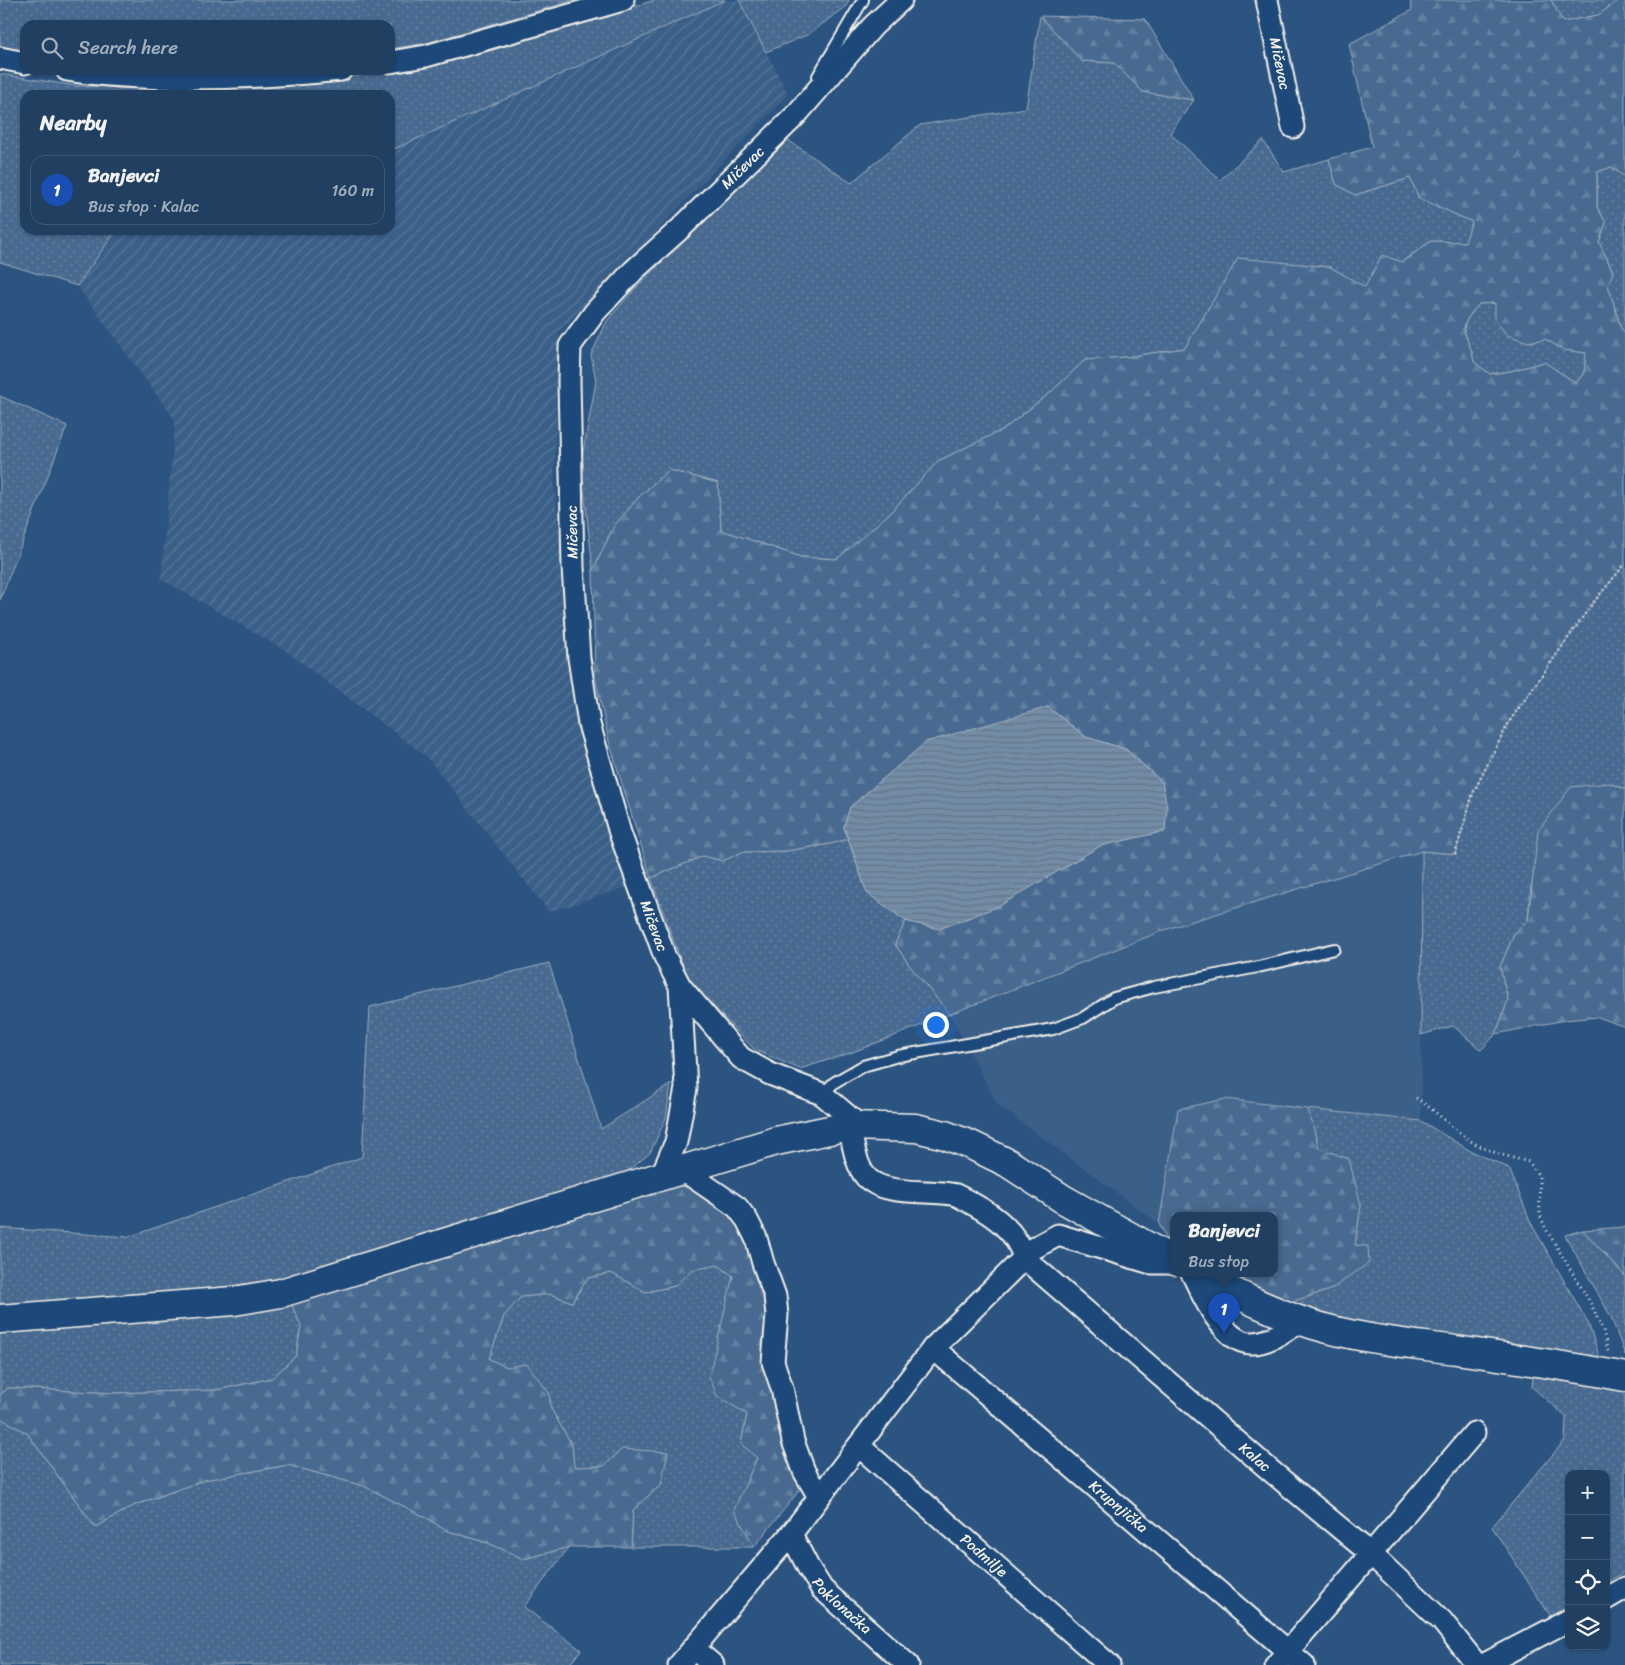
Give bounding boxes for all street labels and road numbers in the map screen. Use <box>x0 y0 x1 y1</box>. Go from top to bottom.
street label: Mičevac <box>1262 35 1298 93</box>
street label: Mičevac <box>714 139 771 196</box>
street label: Mičevac <box>559 505 585 559</box>
street label: Mičevac <box>633 896 675 956</box>
street label: Kalac <box>1233 1436 1277 1479</box>
street label: Krupnjička <box>1083 1473 1154 1540</box>
street label: Podmilje <box>954 1527 1014 1584</box>
street label: Poklonačka <box>805 1572 879 1641</box>

